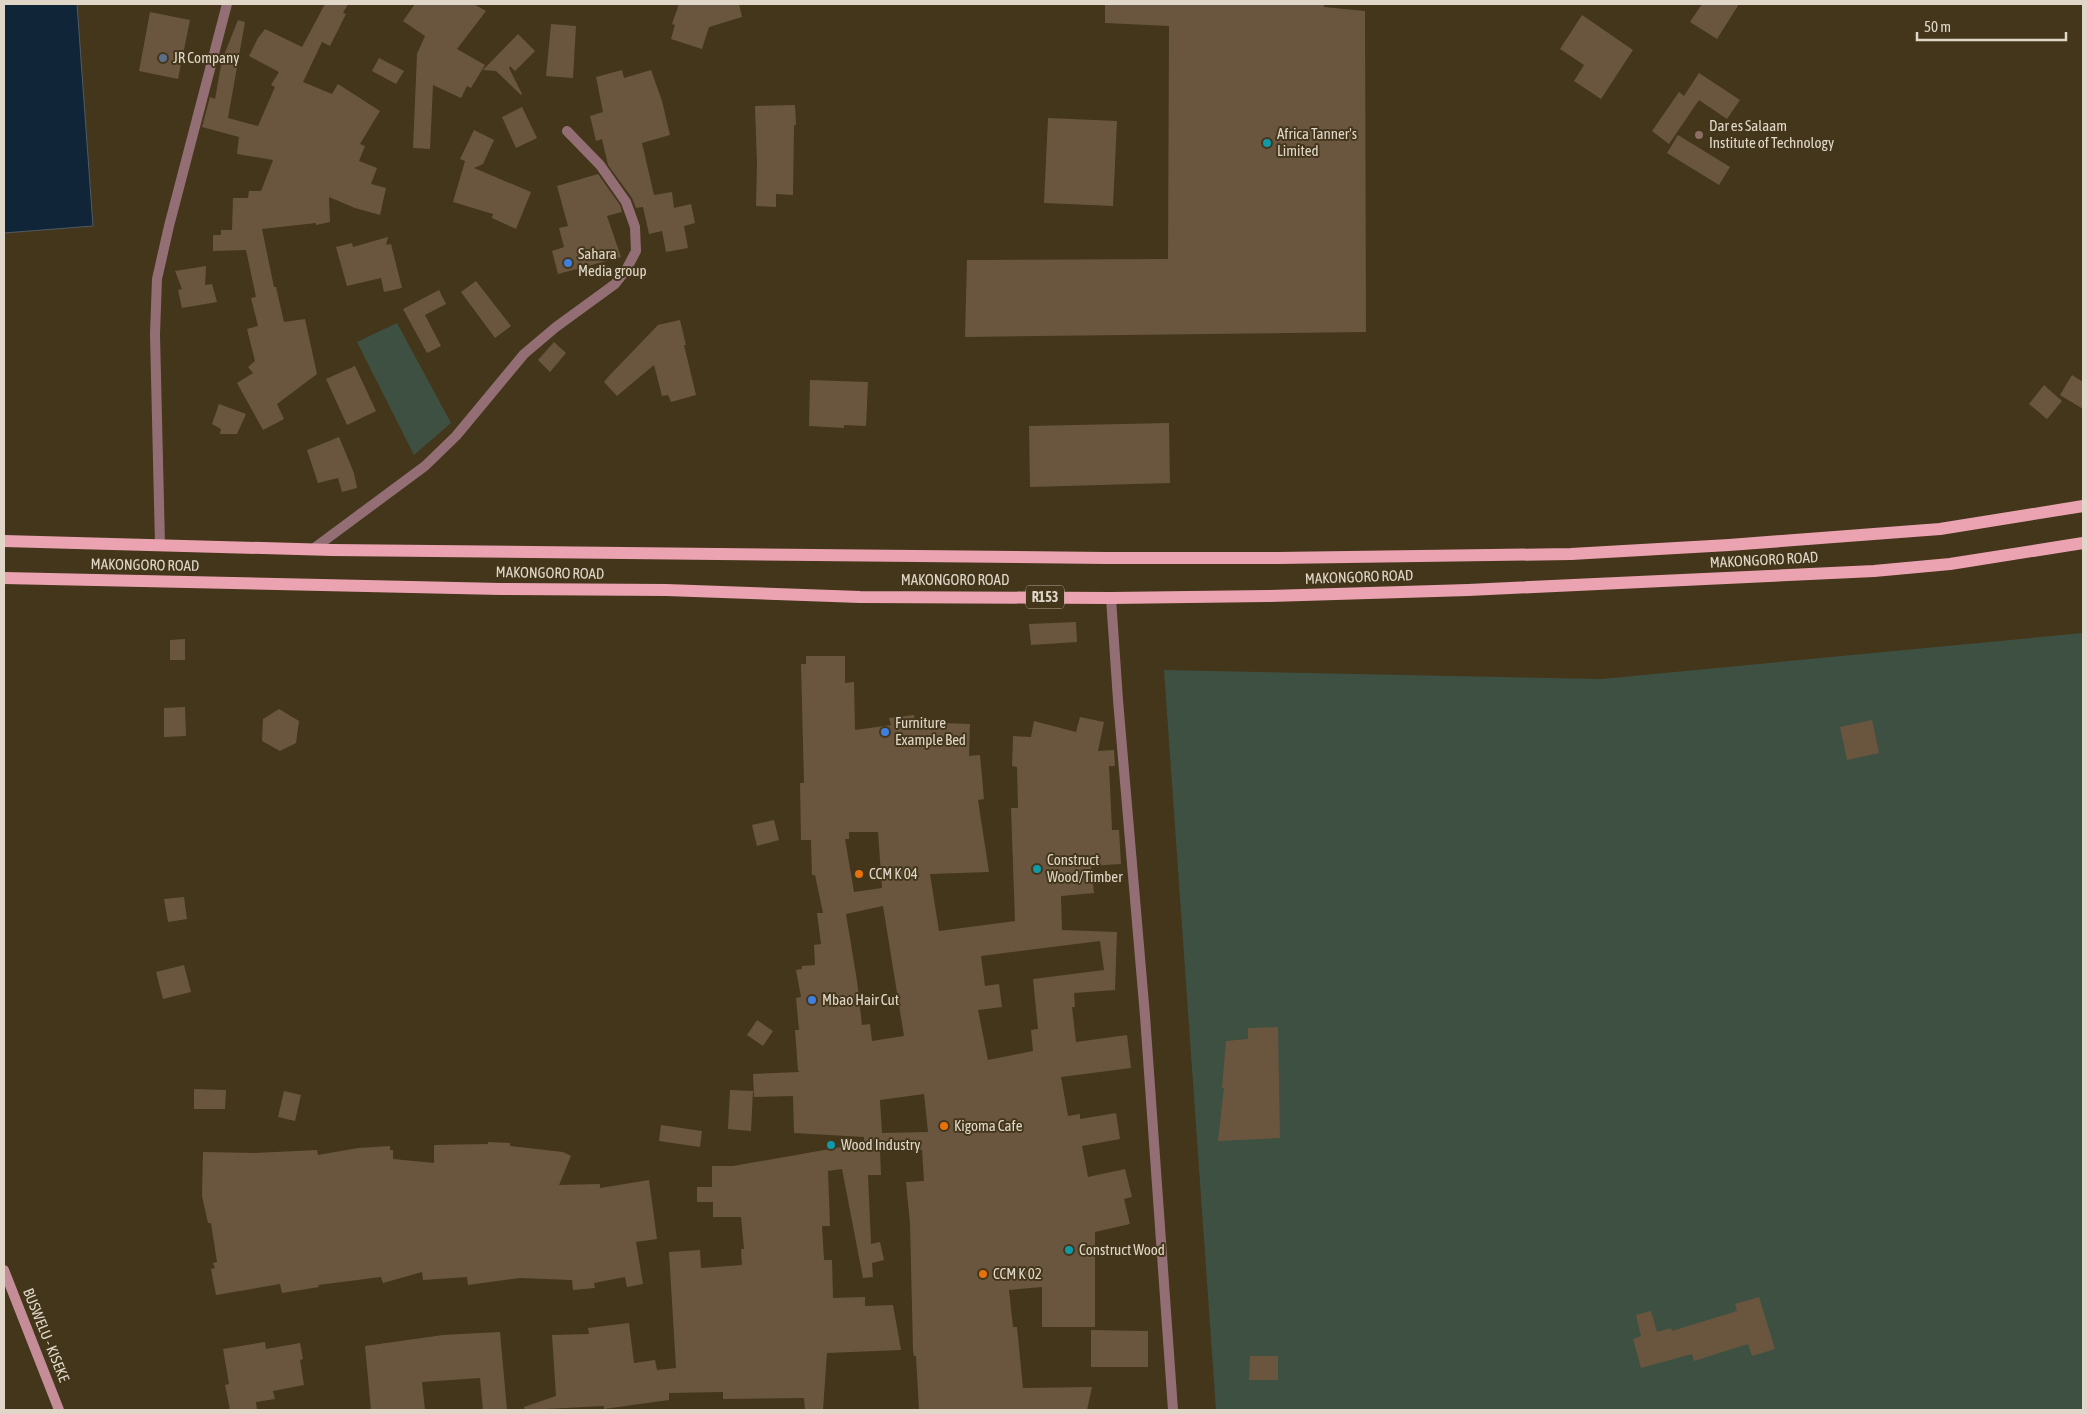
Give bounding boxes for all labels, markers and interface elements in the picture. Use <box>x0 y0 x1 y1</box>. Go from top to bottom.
scale bar <box>1917 10 2066 42</box>
text: 50 m <box>1924 18 1951 35</box>
place label: JR Company <box>173 49 240 66</box>
marker: JR Company <box>157 52 169 64</box>
place label: Dar es Salaam Institute of Technology <box>1709 117 1834 151</box>
place label: Africa Tanner's Limited <box>1277 125 1357 159</box>
marker: Dar es Salaam Institute of Technology <box>1693 129 1705 141</box>
marker: Africa Tanner's Limited <box>1261 137 1273 149</box>
place label: Sahara Media group <box>578 245 647 279</box>
marker: Sahara Media group <box>562 257 574 269</box>
street label: MAKONGORO ROAD <box>1709 548 1819 571</box>
street label: MAKONGORO ROAD <box>91 555 199 574</box>
street label: MAKONGORO ROAD <box>496 563 604 582</box>
street label: MAKONGORO ROAD <box>1304 566 1414 587</box>
street label: MAKONGORO ROAD <box>901 571 1009 588</box>
road number: R153 <box>1026 586 1064 608</box>
place label: Furniture Example Bed <box>895 714 966 748</box>
marker: Furniture Example Bed <box>879 726 891 738</box>
place label: Construct Wood/Timber <box>1047 851 1123 885</box>
marker: Construct Wood/Timber <box>1031 863 1043 875</box>
place label: CCM K 04 <box>869 865 918 882</box>
marker: CCM K 04 <box>853 868 865 880</box>
place label: Mbao Hair Cut <box>822 991 899 1008</box>
marker: Mbao Hair Cut <box>806 994 818 1006</box>
place label: Kigoma Cafe <box>954 1117 1023 1134</box>
marker: Kigoma Cafe <box>938 1120 950 1132</box>
place label: Wood Industry <box>841 1136 920 1153</box>
marker: Wood Industry <box>825 1139 837 1151</box>
place label: Construct Wood <box>1079 1241 1165 1258</box>
marker: Construct Wood <box>1063 1244 1075 1256</box>
place label: CCM K 02 <box>993 1265 1042 1282</box>
marker: CCM K 02 <box>977 1268 989 1280</box>
street label: BUSWELU - KISEKE <box>20 1285 73 1385</box>

